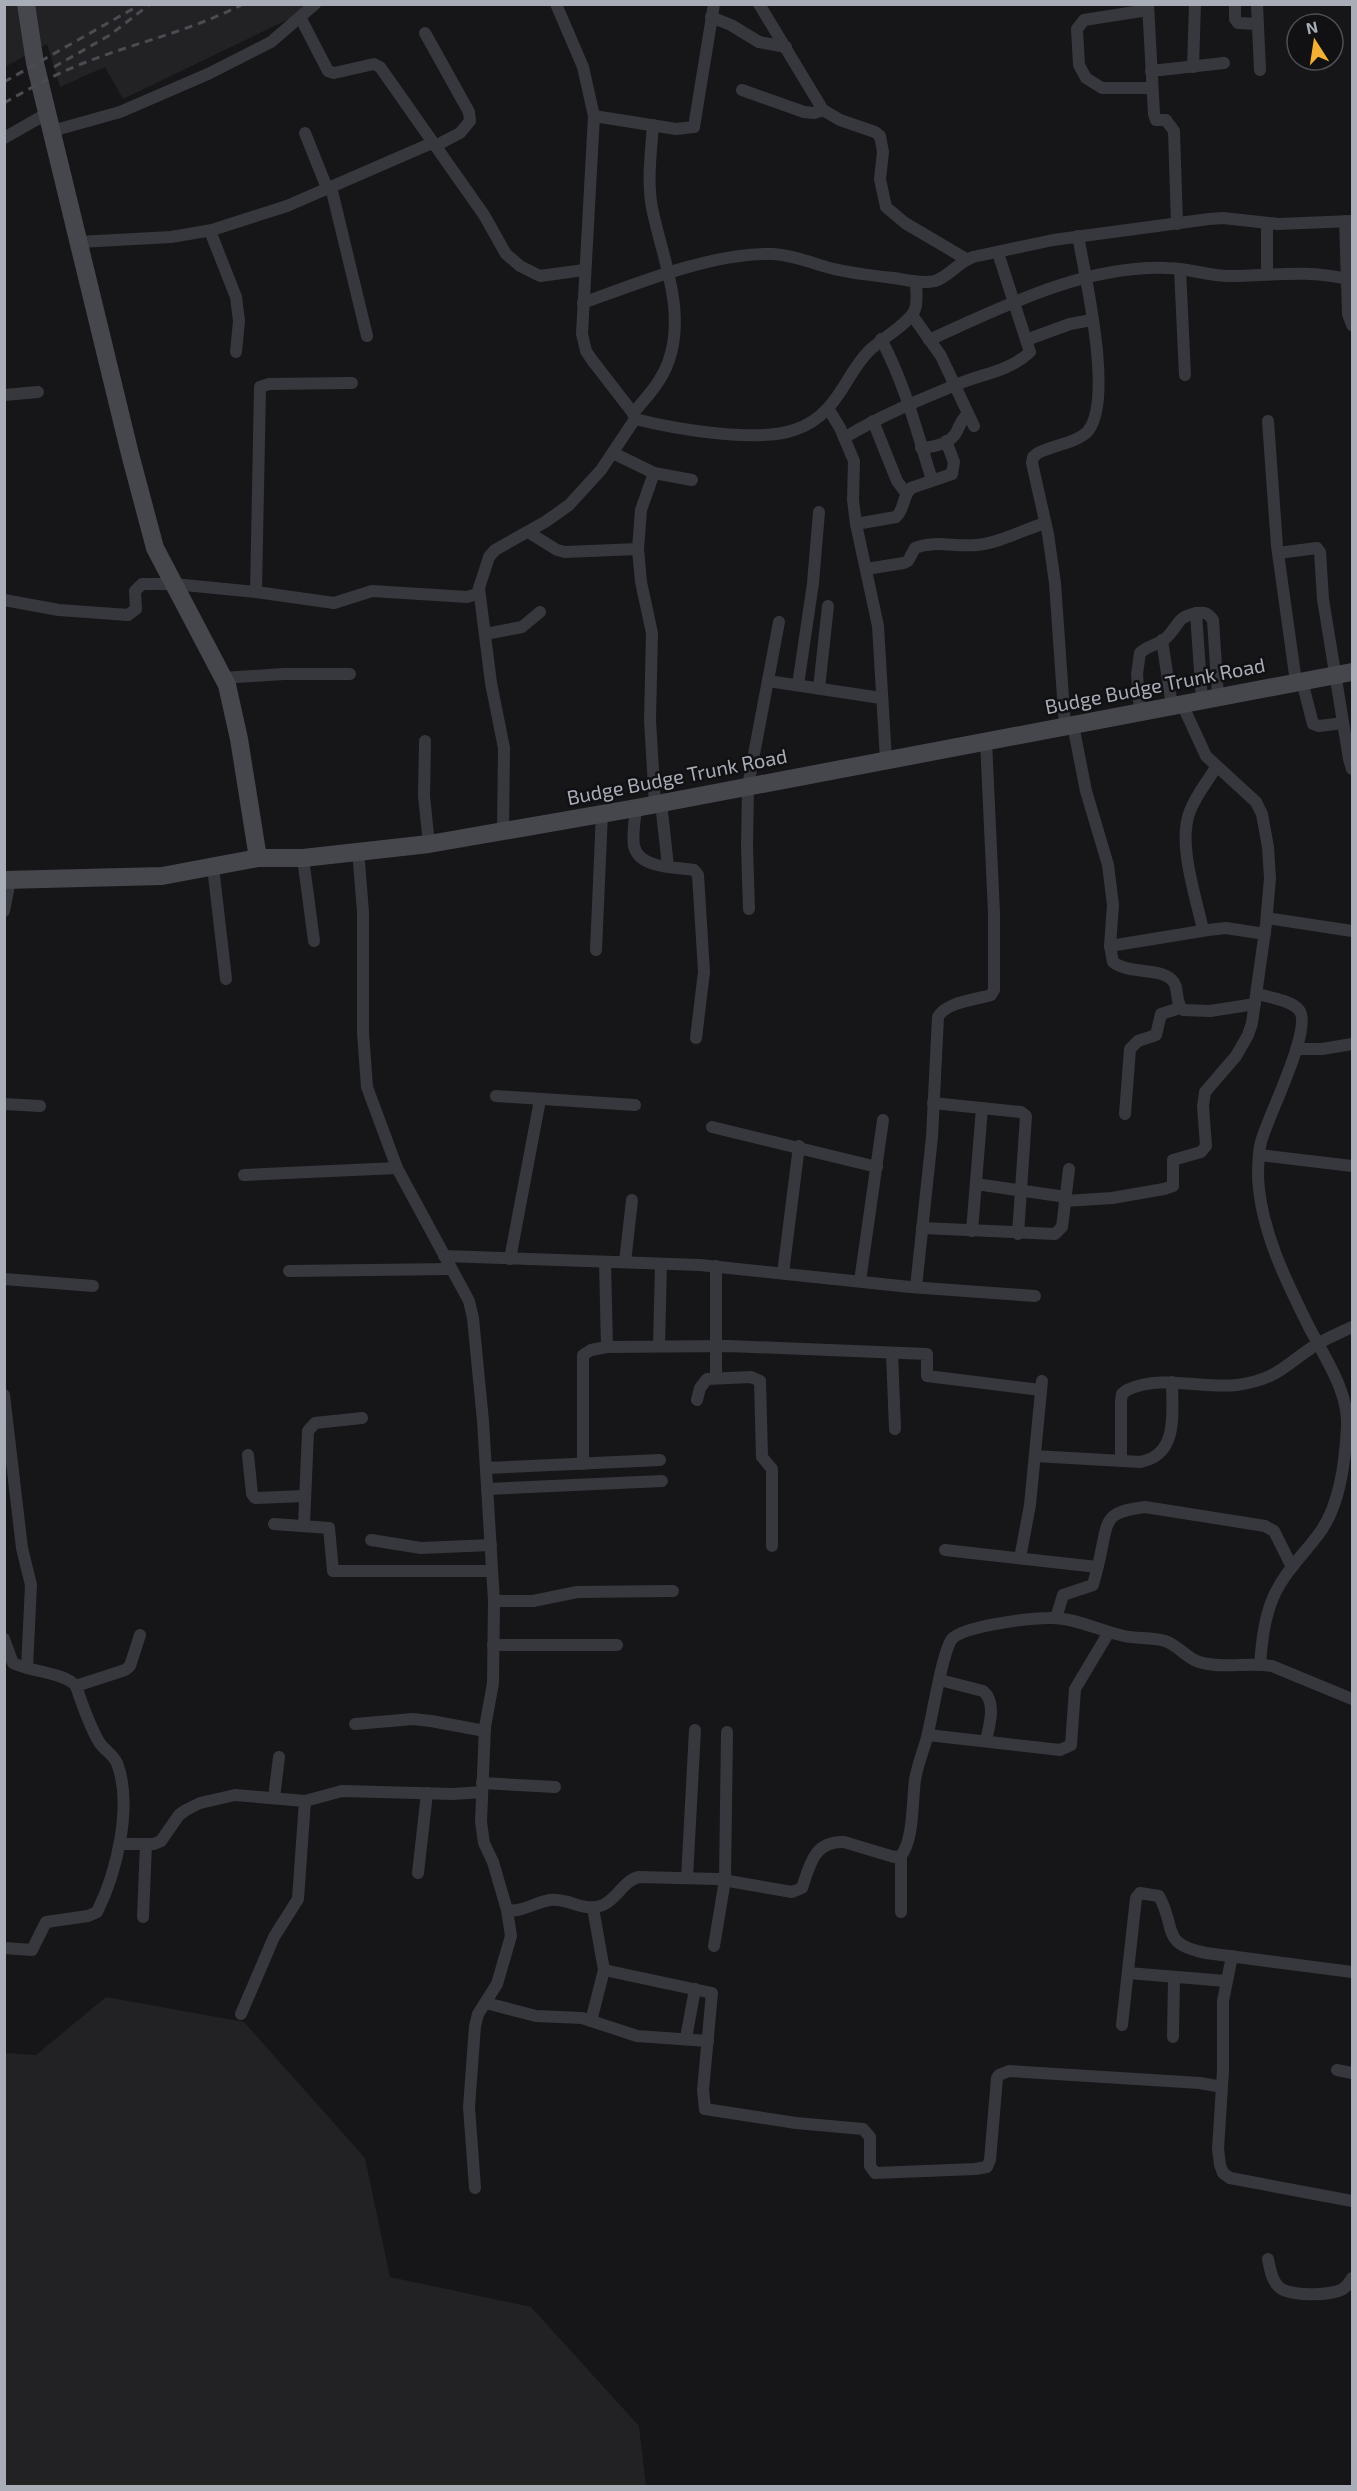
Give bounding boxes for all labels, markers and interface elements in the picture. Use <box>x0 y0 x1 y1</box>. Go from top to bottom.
north arrow <box>1285 12 1345 72</box>
text: N <box>1304 16 1319 37</box>
street label: Budge Budge Trunk Road <box>1043 652 1267 718</box>
street label: Budge Budge Trunk Road <box>565 743 789 809</box>

